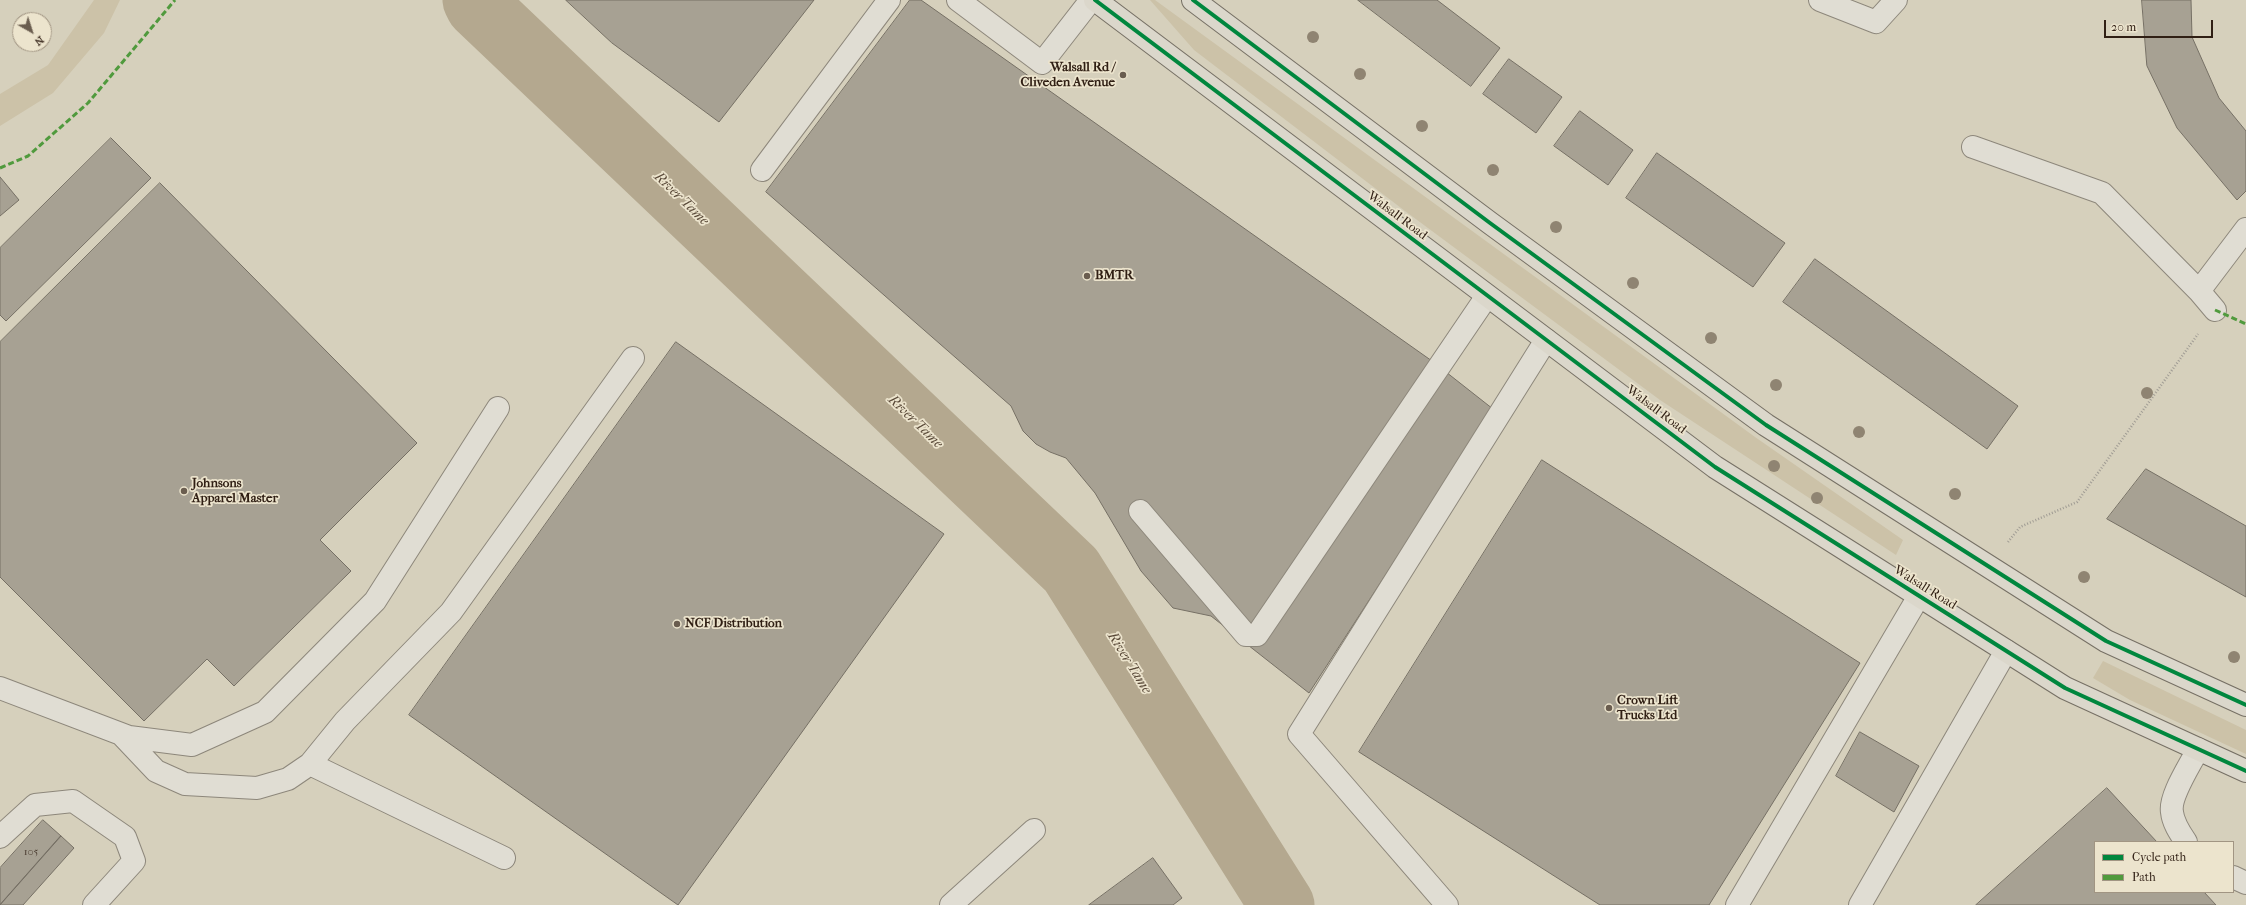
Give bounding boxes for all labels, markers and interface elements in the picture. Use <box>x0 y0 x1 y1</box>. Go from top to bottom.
north arrow <box>12 12 52 52</box>
scale bar <box>2106 12 2215 38</box>
text: 20 m <box>2111 20 2136 34</box>
text: N <box>32 33 47 49</box>
place label: Walsall Rd / Cliveden Avenue <box>1021 60 1115 91</box>
marker: Walsall Rd / Cliveden Avenue <box>1118 70 1128 80</box>
water label: River Tame <box>650 169 712 229</box>
street label: Walsall Road <box>1364 188 1430 244</box>
place label: BMTR <box>1095 268 1134 284</box>
marker: BMTR <box>1082 271 1092 281</box>
street label: Walsall Road <box>1623 382 1689 438</box>
water label: River Tame <box>884 392 946 452</box>
place label: Johnsons Apparel Master <box>192 476 278 507</box>
marker: Johnsons Apparel Master <box>179 486 189 496</box>
street label: Walsall Road <box>1891 563 1959 613</box>
place label: NCF Distribution <box>685 616 782 632</box>
marker: NCF Distribution <box>672 619 682 629</box>
water label: River Tame <box>1104 629 1154 697</box>
place label: Crown Lift Trucks Ltd <box>1617 693 1678 724</box>
marker: Crown Lift Trucks Ltd <box>1604 703 1614 713</box>
legend <box>2094 841 2234 893</box>
house number: 105 <box>24 845 38 859</box>
text: Cycle path <box>2132 850 2186 864</box>
text: Path <box>2132 870 2156 884</box>

